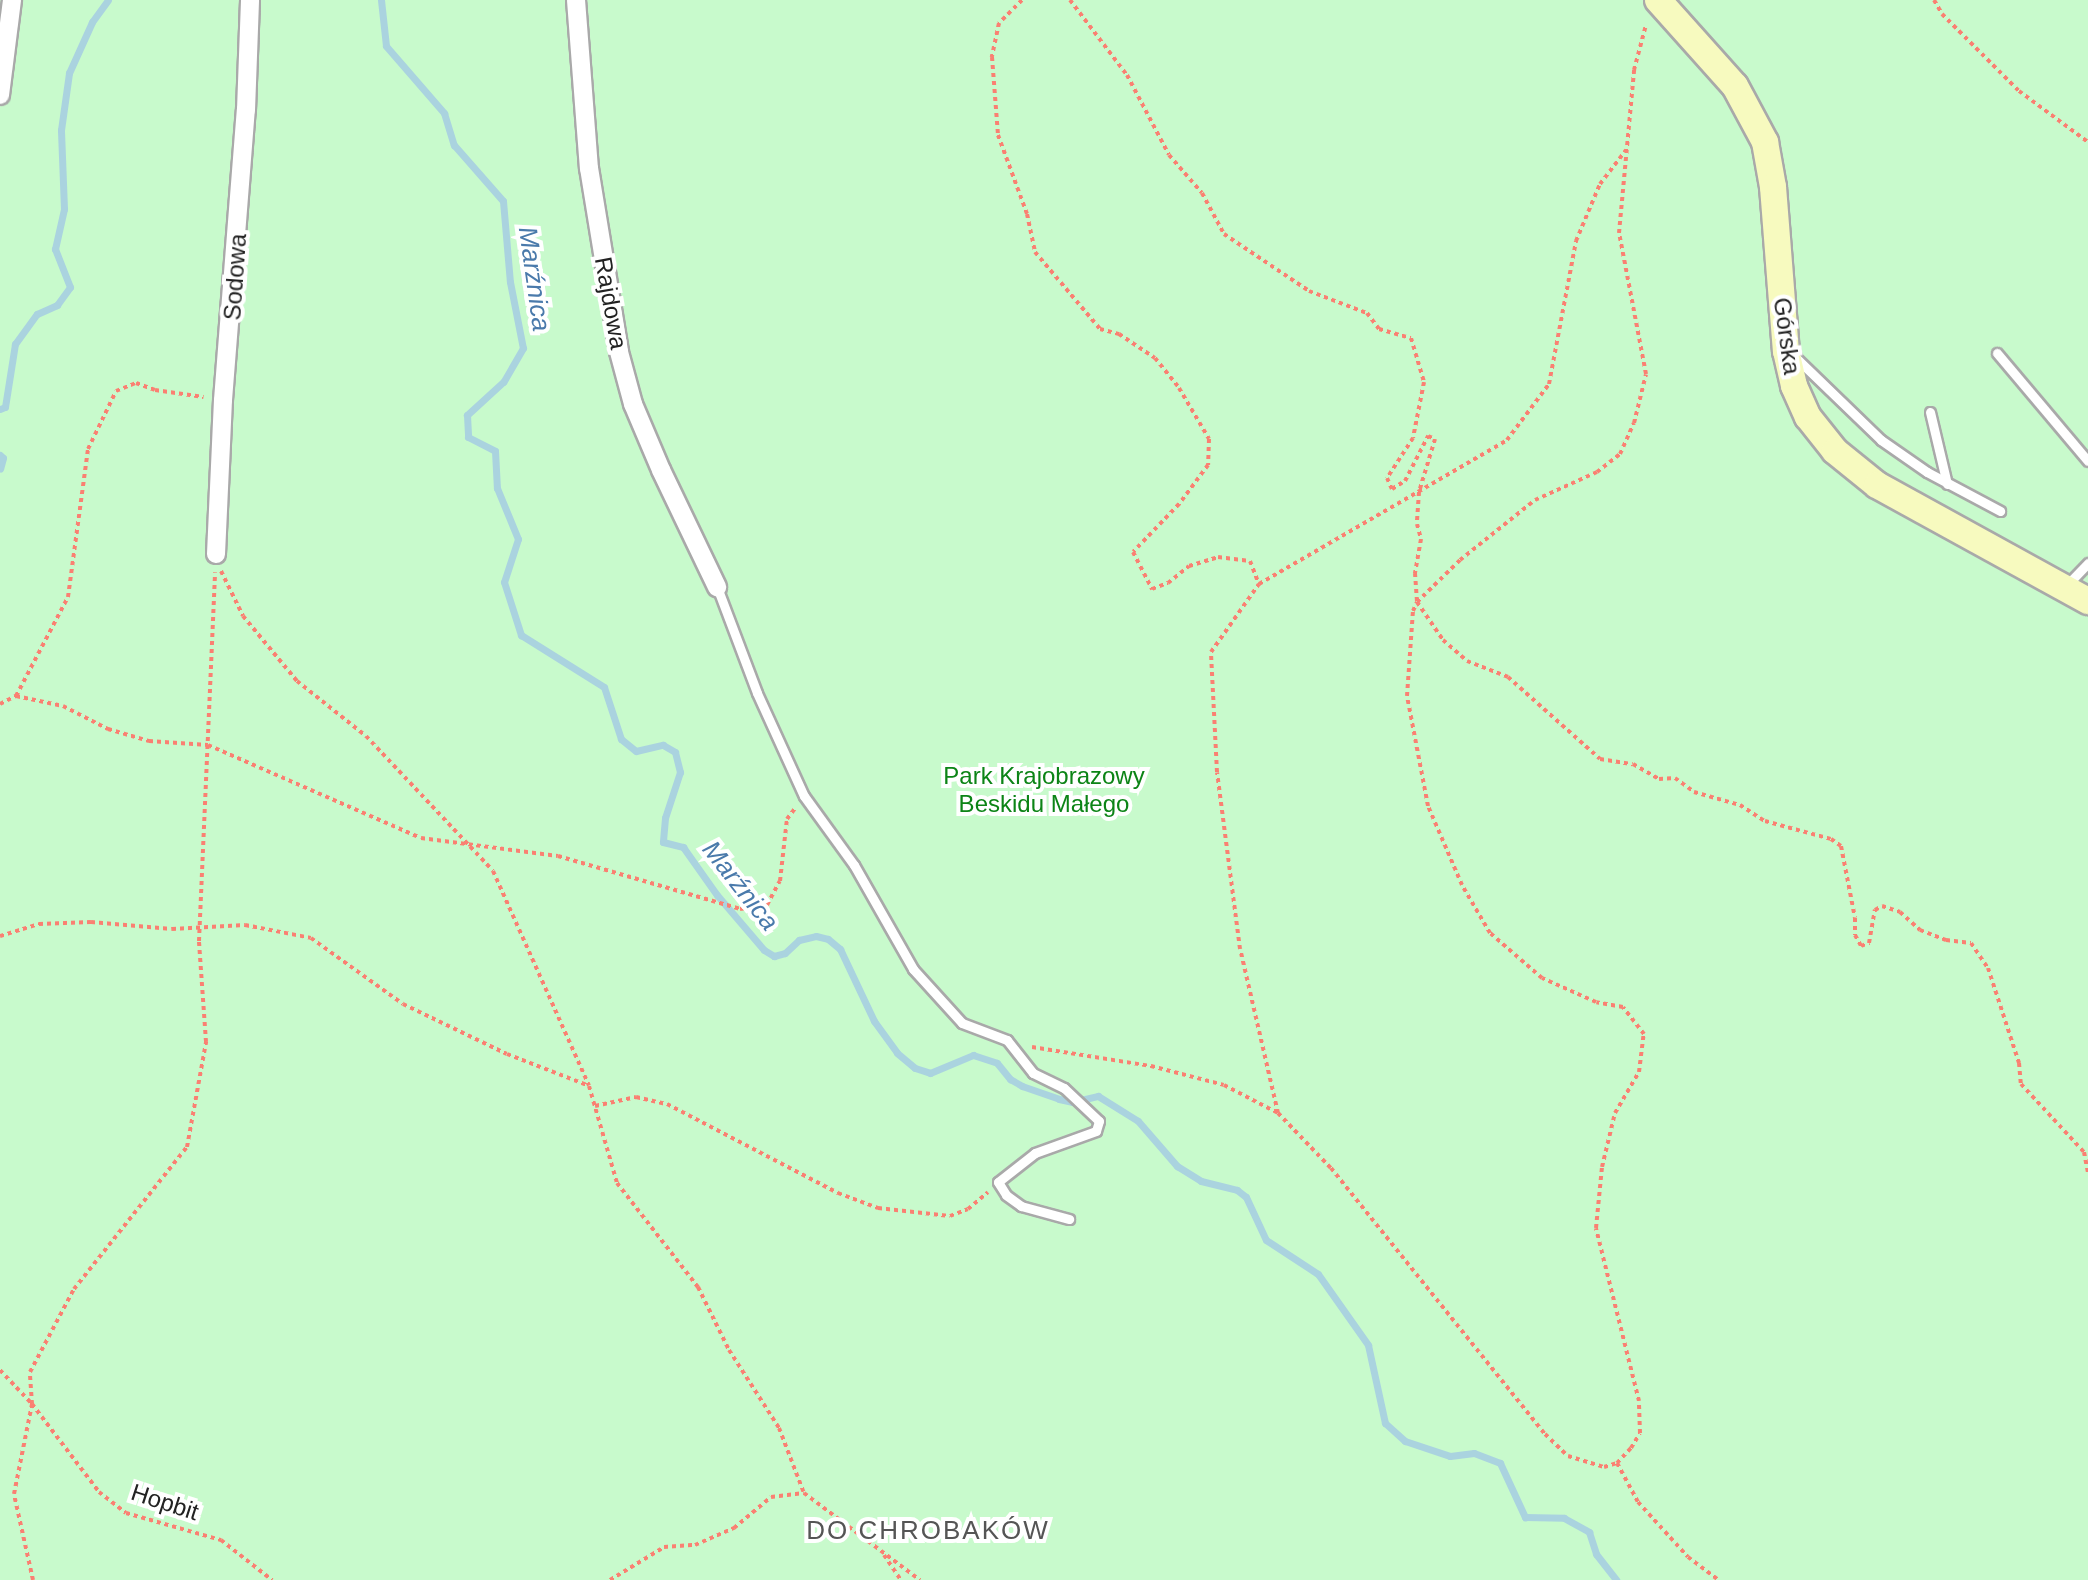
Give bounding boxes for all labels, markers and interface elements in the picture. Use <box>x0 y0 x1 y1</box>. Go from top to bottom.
water label: Marźnica <box>511 225 557 333</box>
street label: Sodowa <box>218 233 252 321</box>
street label: Rajdowa <box>589 255 633 351</box>
street label: Górska <box>1767 296 1807 376</box>
park label: Park Krajobrazowy Beskidu Małego <box>943 762 1145 818</box>
water label: Marźnica <box>695 835 785 937</box>
street label: Hopbit <box>128 1478 202 1526</box>
district label: DO CHROBAKÓW <box>806 1515 1050 1547</box>

